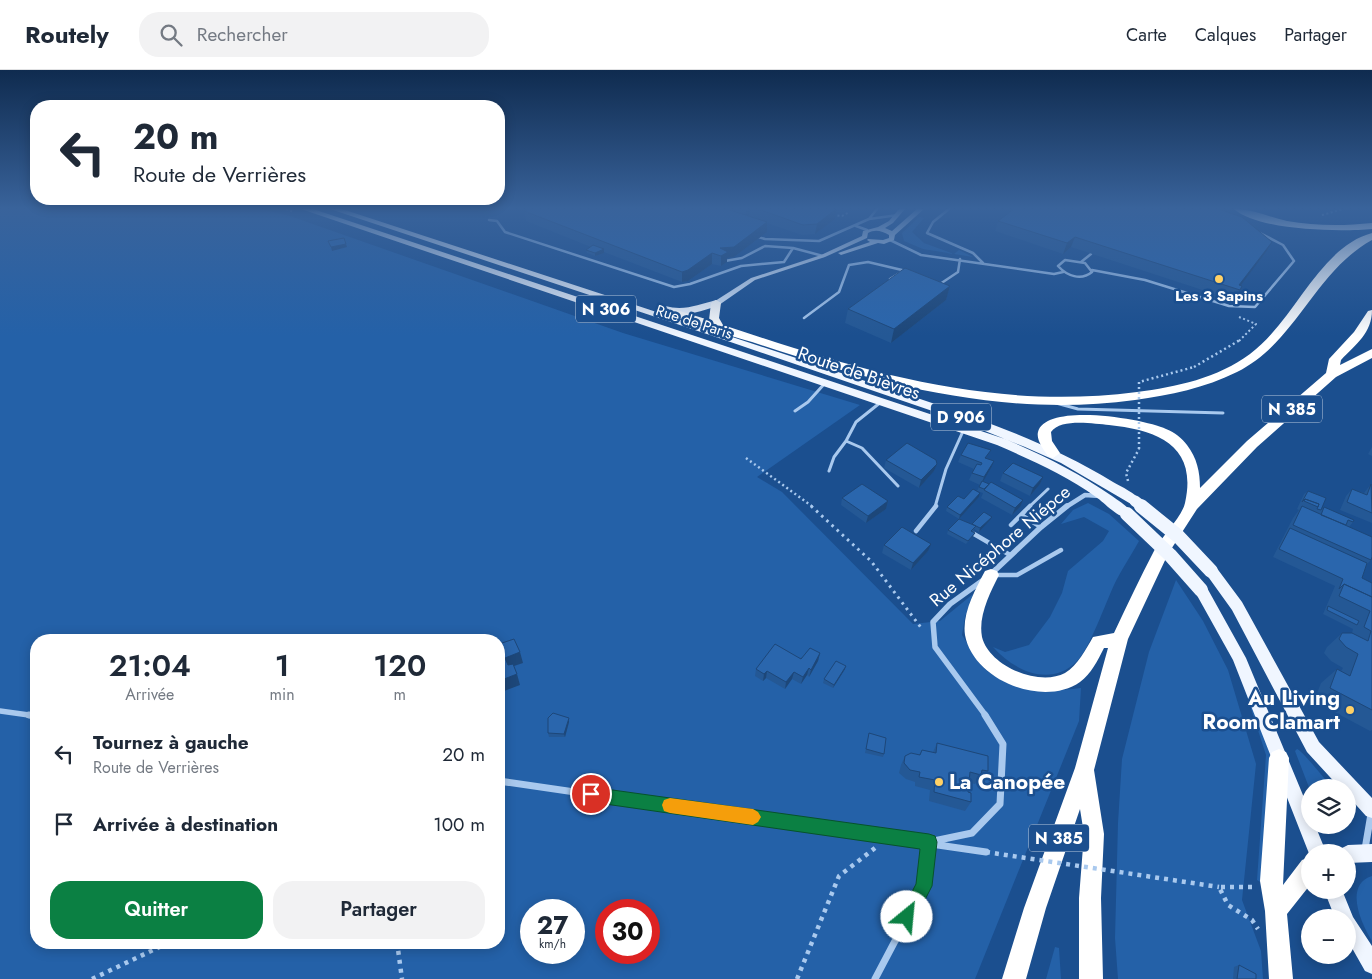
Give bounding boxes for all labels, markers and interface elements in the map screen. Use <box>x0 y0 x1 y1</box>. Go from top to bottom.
search box <box>139 12 489 57</box>
text: Routely <box>25 17 109 52</box>
icon: search <box>157 21 185 49</box>
text: Rechercher <box>197 21 288 48</box>
text: Carte <box>1126 22 1167 48</box>
text: Calques <box>1195 22 1256 48</box>
text: Partager <box>1284 22 1347 48</box>
text: 20 m <box>133 112 218 162</box>
icon: left <box>50 120 115 185</box>
text: Route de Verrières <box>133 158 306 190</box>
marker: Les 3 Sapins <box>1213 273 1225 285</box>
place label: Les 3 Sapins <box>1175 285 1263 307</box>
road number: N 306 <box>576 295 636 322</box>
street label: Rue de Paris <box>653 299 735 345</box>
street label: Route de Bièvres <box>794 340 924 406</box>
road number: N 385 <box>1262 396 1322 422</box>
road number: D 906 <box>931 404 991 431</box>
street label: Rue Nicéphore Niépce <box>924 479 1076 613</box>
text: 21:04 <box>109 644 191 687</box>
text: 1 <box>275 644 290 687</box>
text: 120 <box>373 644 426 687</box>
text: Arrivée <box>125 683 174 706</box>
text: min <box>270 683 295 706</box>
text: m <box>394 683 406 706</box>
place label: Au Living Room Clamart <box>1203 683 1340 737</box>
marker: Au Living Room Clamart <box>1344 704 1356 716</box>
text: Tournez à gauche <box>93 729 249 756</box>
icon: left <box>50 740 78 768</box>
text: 20 m <box>442 741 485 768</box>
text: Route de Verrières <box>93 756 219 779</box>
place label: La Canopée <box>949 767 1065 797</box>
pin <box>570 773 612 815</box>
marker: La Canopée <box>933 776 945 788</box>
map controls <box>1301 779 1356 964</box>
button: layers <box>1301 779 1356 834</box>
icon: arrive <box>577 780 605 808</box>
icon: arrive <box>50 810 78 838</box>
text: Arrivée à destination <box>93 811 278 838</box>
text: 100 m <box>433 811 485 838</box>
road number: N 385 <box>1029 824 1089 851</box>
button: + <box>1301 844 1356 899</box>
button: Quitter <box>50 881 263 939</box>
button: Partager <box>273 881 485 939</box>
position arrow <box>880 890 932 942</box>
speed limit sign: 30 <box>595 899 660 964</box>
text: 27 <box>537 907 568 943</box>
button: − <box>1301 909 1356 964</box>
text: km/h <box>539 935 566 953</box>

